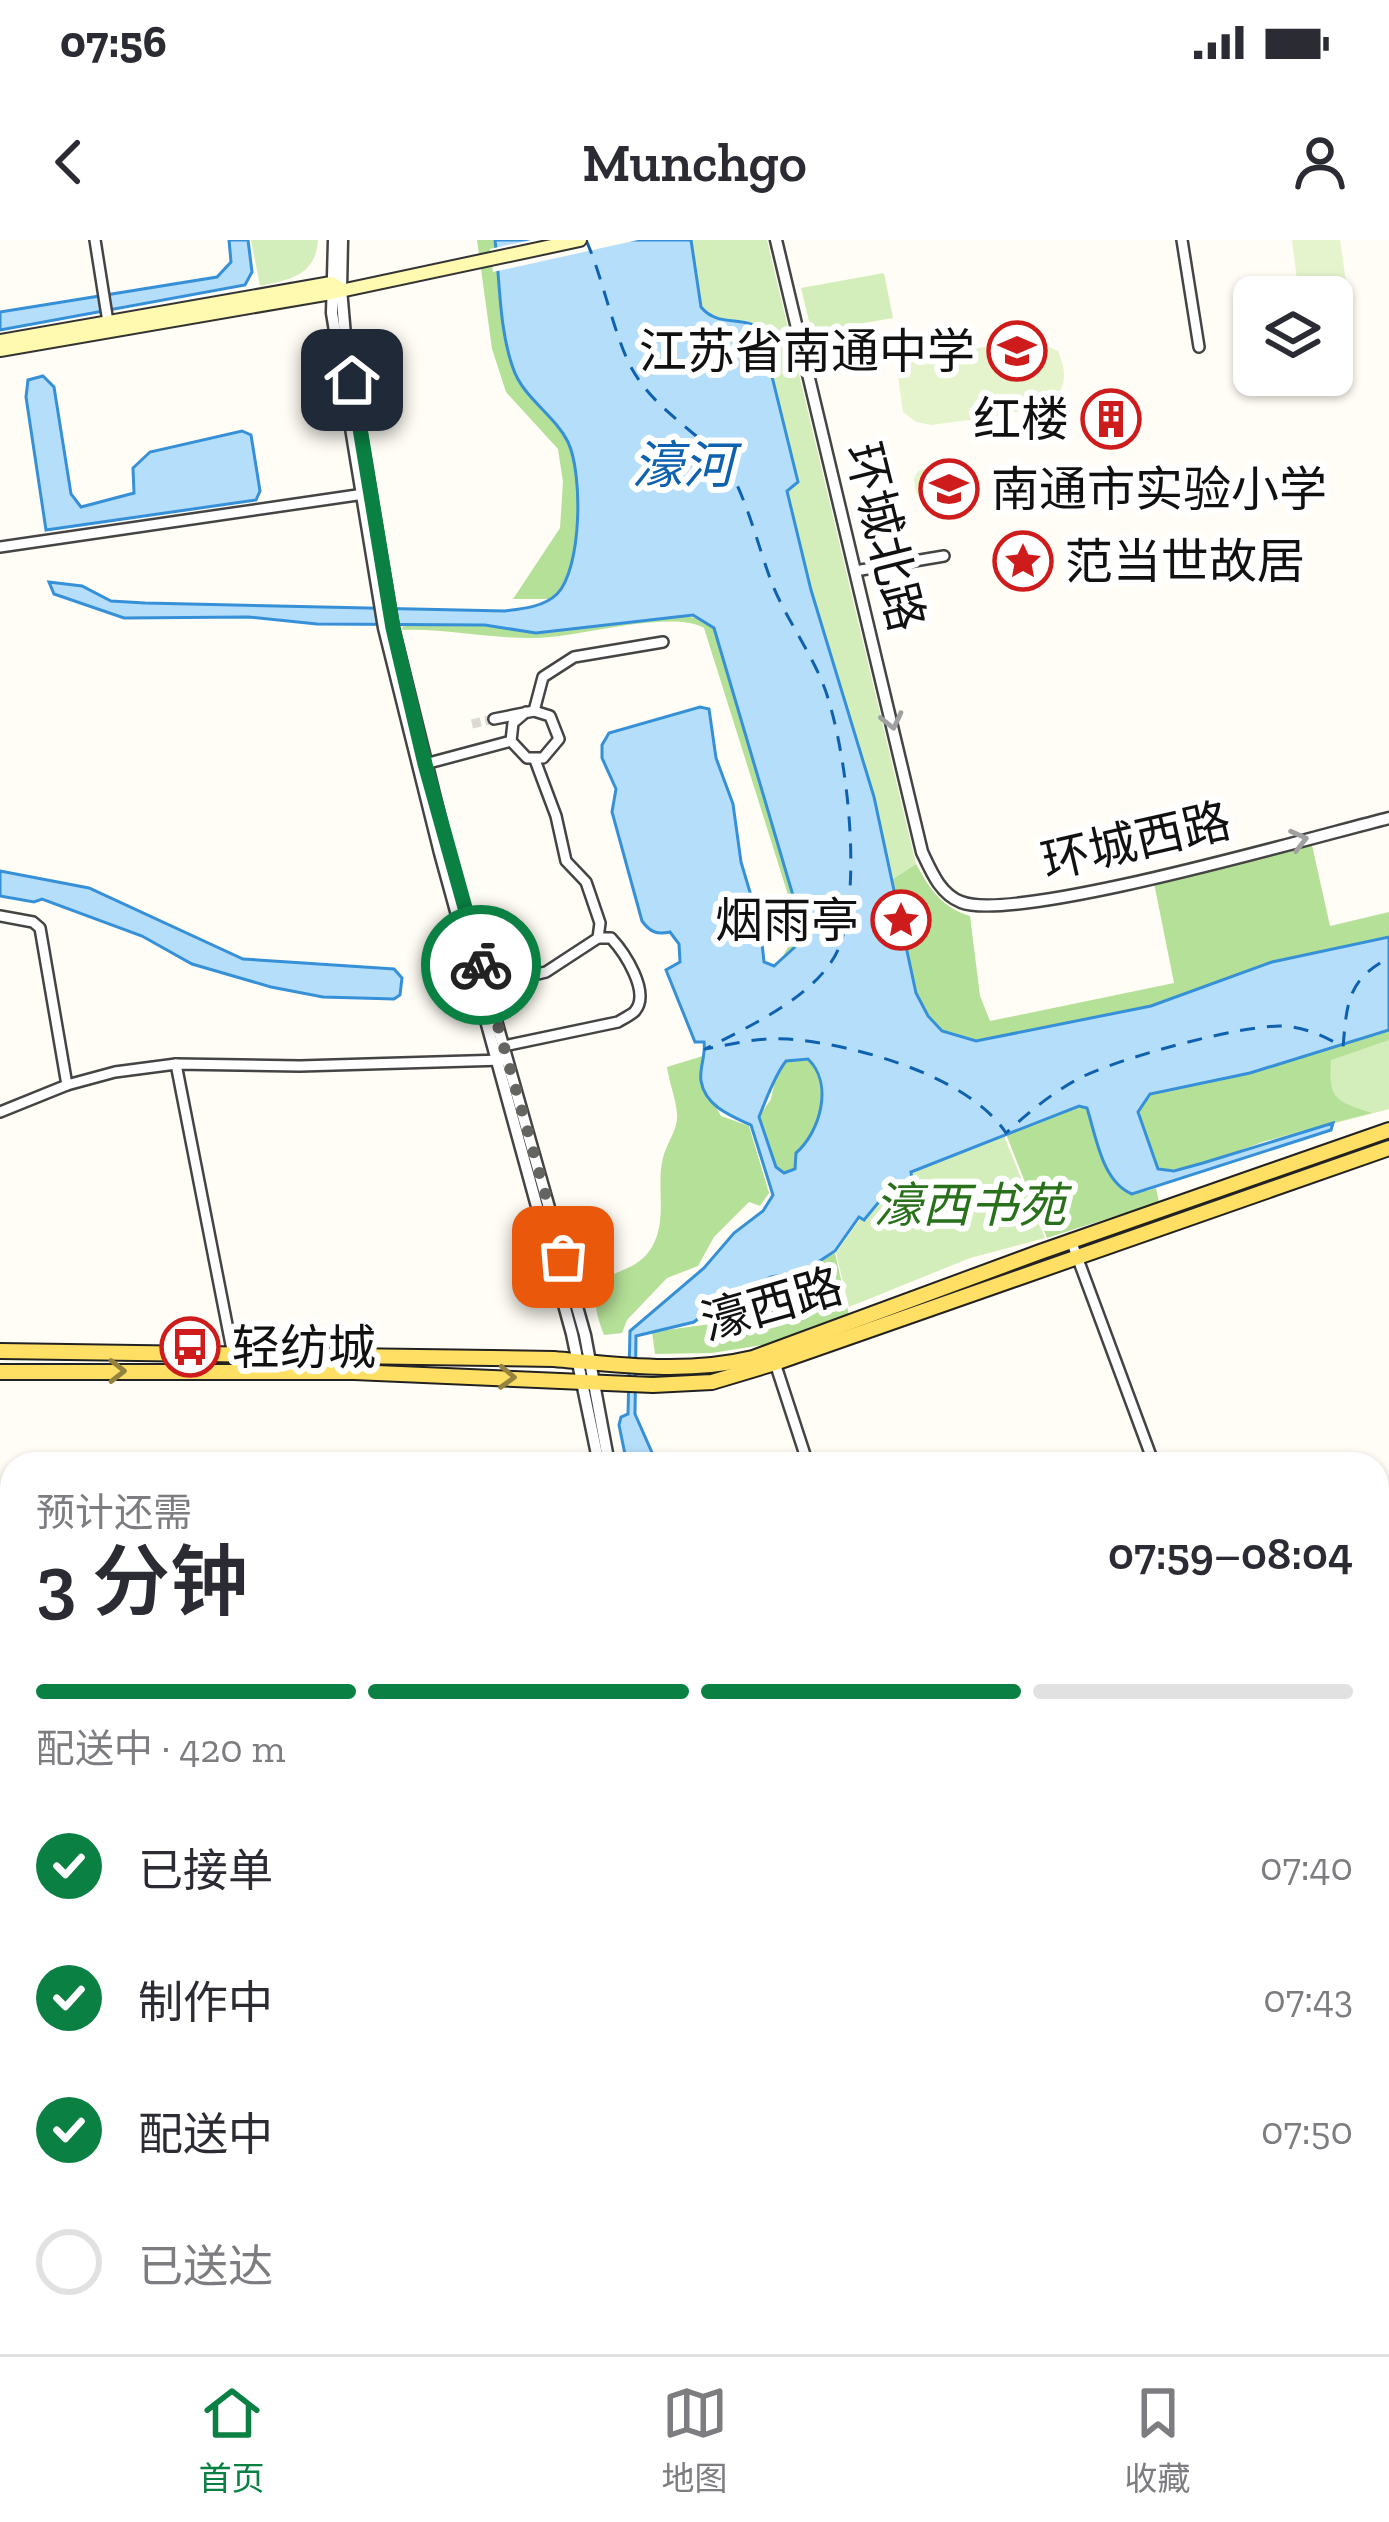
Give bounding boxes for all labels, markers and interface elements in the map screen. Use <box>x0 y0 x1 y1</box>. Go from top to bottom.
text: 07:56 <box>60 15 167 69</box>
icon: back <box>36 129 102 195</box>
icon: person <box>1287 129 1353 195</box>
text: Munchgo <box>582 130 807 195</box>
map controls <box>1233 276 1353 396</box>
button: layers <box>1233 276 1353 396</box>
school or university icon: 江苏省南通中学 <box>986 320 1048 382</box>
place label: 江苏省南通中学 <box>639 323 975 380</box>
pin <box>301 329 403 431</box>
icon: home <box>319 347 385 413</box>
building icon: 红楼 <box>1080 388 1142 450</box>
place label: 红楼 <box>973 391 1069 448</box>
water label: 濠河 <box>632 435 743 496</box>
street label: 环城北路 <box>834 437 936 637</box>
school or university icon: 南通市实验小学 <box>918 458 980 520</box>
place label: 南通市实验小学 <box>991 461 1327 518</box>
place icon: 范当世故居 <box>992 530 1054 592</box>
place label: 范当世故居 <box>1065 533 1305 590</box>
one-way arrow <box>878 711 903 731</box>
street label: 环城西路 <box>1036 792 1236 890</box>
one-way arrow <box>1288 830 1308 855</box>
place icon: 烟雨亭 <box>870 889 932 951</box>
place label: 烟雨亭 <box>715 892 859 949</box>
courier <box>421 905 541 1025</box>
icon: bike <box>448 932 514 998</box>
park label: 濠西书苑 <box>874 1177 1073 1234</box>
pin <box>512 1206 614 1308</box>
icon: bag <box>530 1224 596 1290</box>
street label: 濠西路 <box>695 1257 849 1351</box>
bus stop icon: 轻纺城 <box>159 1316 221 1378</box>
place label: 轻纺城 <box>232 1319 376 1376</box>
one-way arrow <box>109 1358 127 1384</box>
one-way arrow <box>498 1364 517 1390</box>
text: 预计还需 <box>36 1489 192 1536</box>
text: 07:59–08:04 <box>1108 1527 1353 1581</box>
text: 3 分钟 <box>36 1535 248 1629</box>
text: 配送中 · 420 m <box>36 1725 285 1772</box>
icon: check <box>36 1833 102 1899</box>
text: 07:40 <box>1260 1843 1353 1890</box>
text: 已接单 <box>138 1844 273 1898</box>
icon: check <box>36 1965 102 2031</box>
text: 07:43 <box>1263 1975 1353 2022</box>
text: 制作中 <box>138 1976 273 2030</box>
icon: check <box>36 2097 102 2163</box>
text: 07:50 <box>1261 2107 1353 2154</box>
text: 配送中 <box>138 2108 273 2162</box>
text: 已送达 <box>138 2240 273 2294</box>
tab: 首页 <box>199 2380 265 2500</box>
tab: 地图 <box>662 2380 728 2500</box>
tab: 收藏 <box>1125 2380 1191 2500</box>

